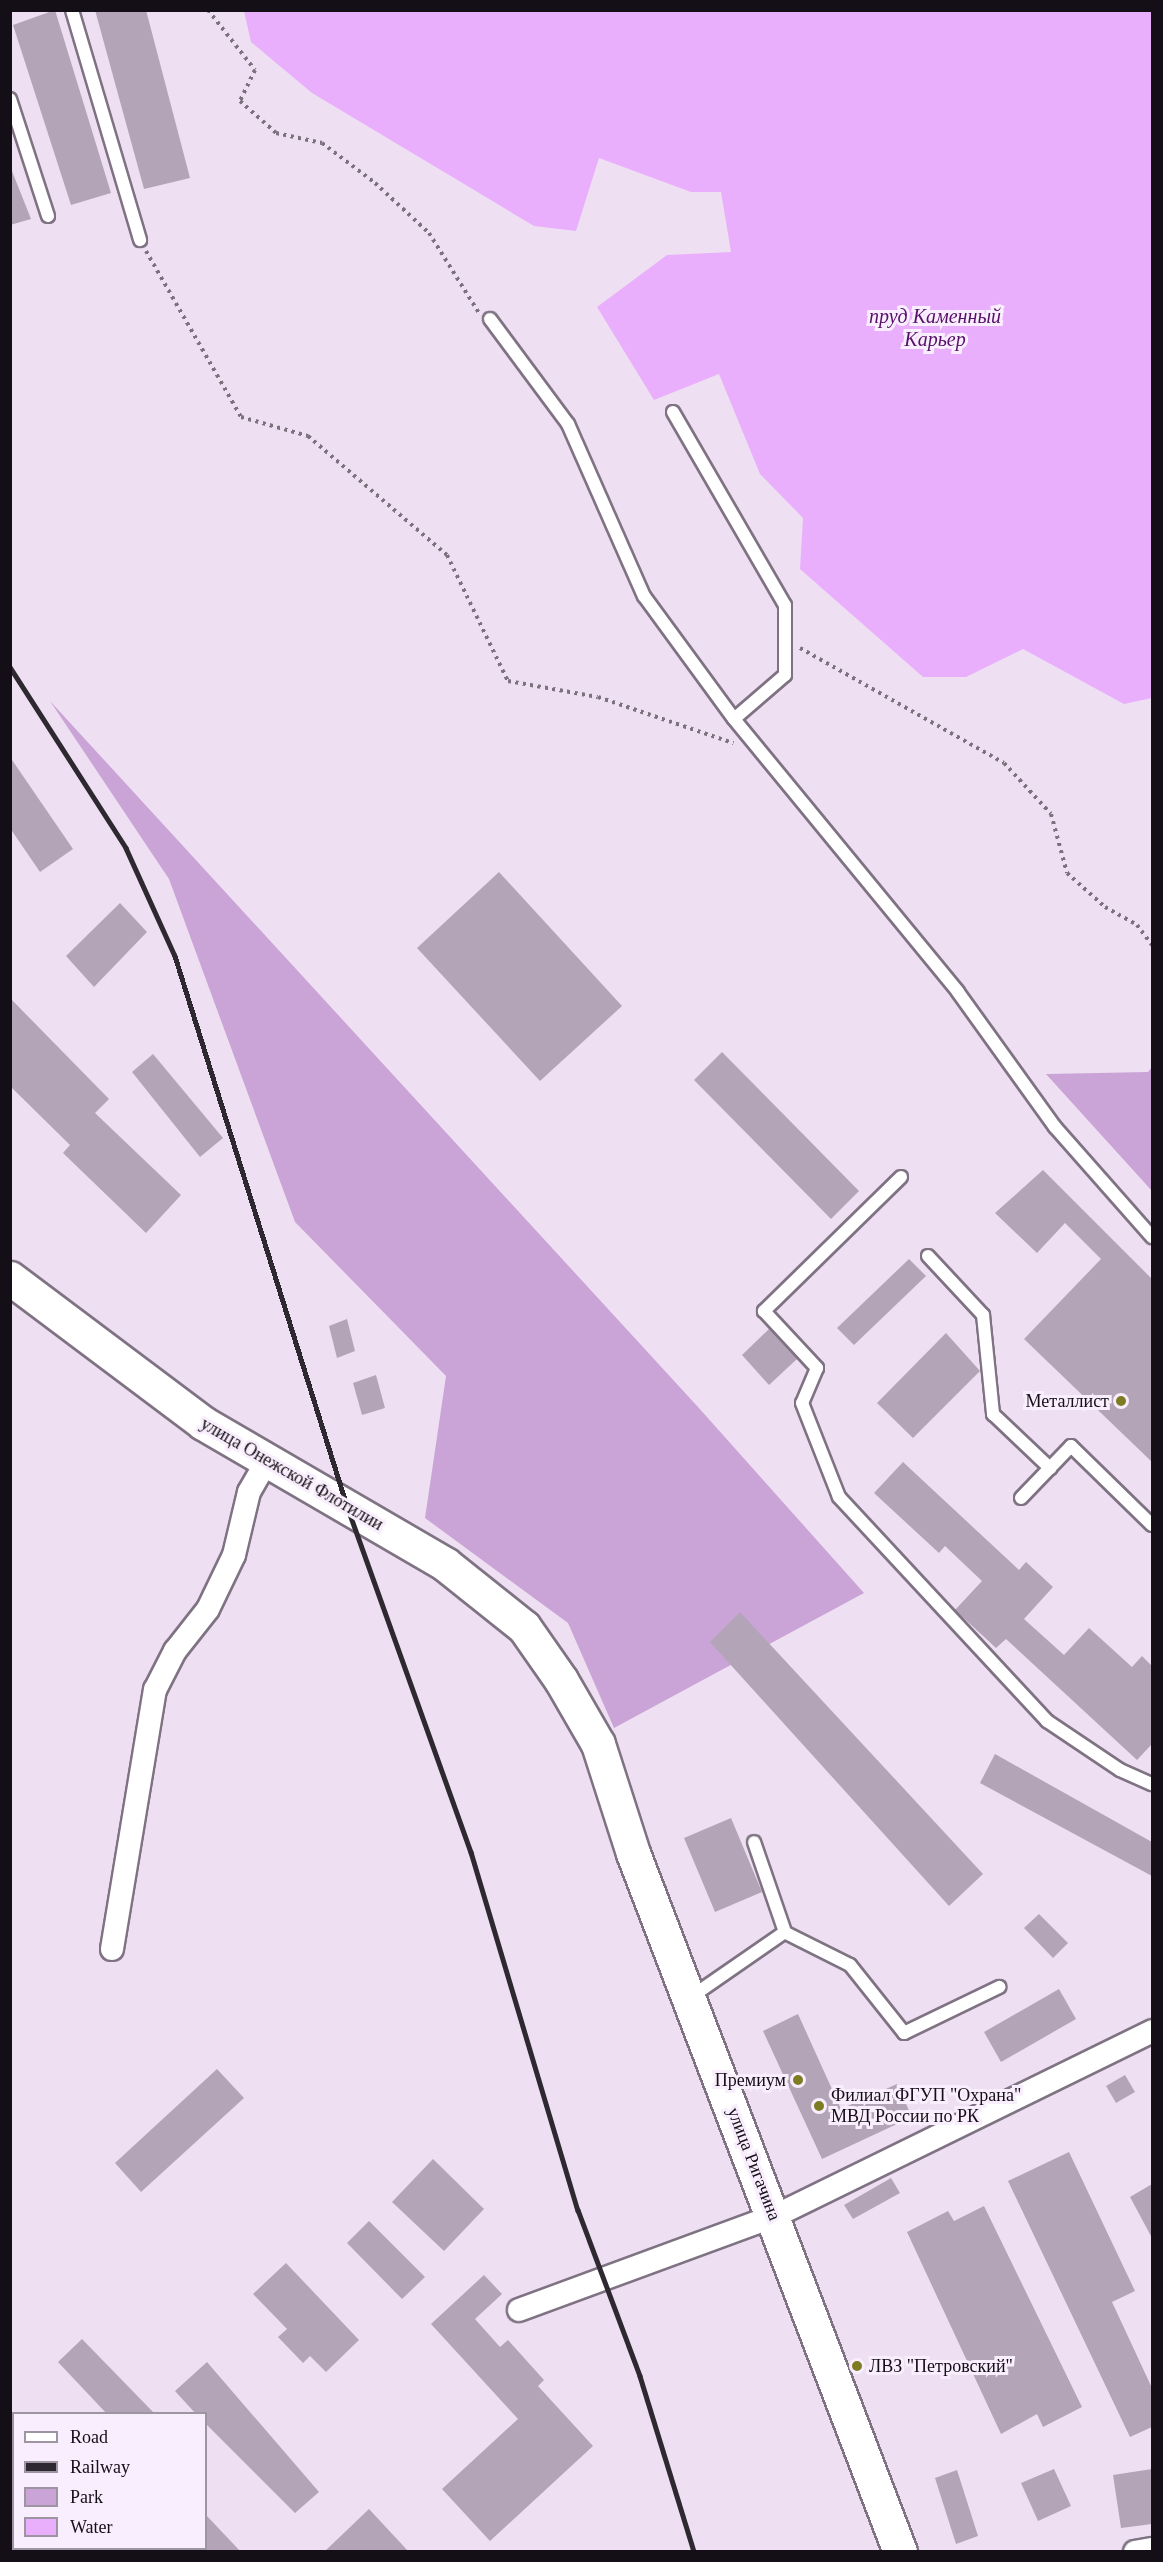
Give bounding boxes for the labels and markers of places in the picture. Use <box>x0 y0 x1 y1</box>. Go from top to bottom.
place label: Металлист <box>1026 1390 1109 1412</box>
marker: Металлист <box>1114 1394 1128 1408</box>
place label: Премиум <box>715 2069 786 2091</box>
marker: Премиум <box>791 2073 805 2087</box>
place label: Филиал ФГУП "Охрана" МВД России по РК <box>831 2085 1021 2128</box>
marker: Филиал ФГУП "Охрана" МВД России по РК <box>812 2099 826 2113</box>
place label: ЛВЗ "Петровский" <box>869 2355 1013 2377</box>
marker: ЛВЗ "Петровский" <box>850 2359 864 2373</box>

